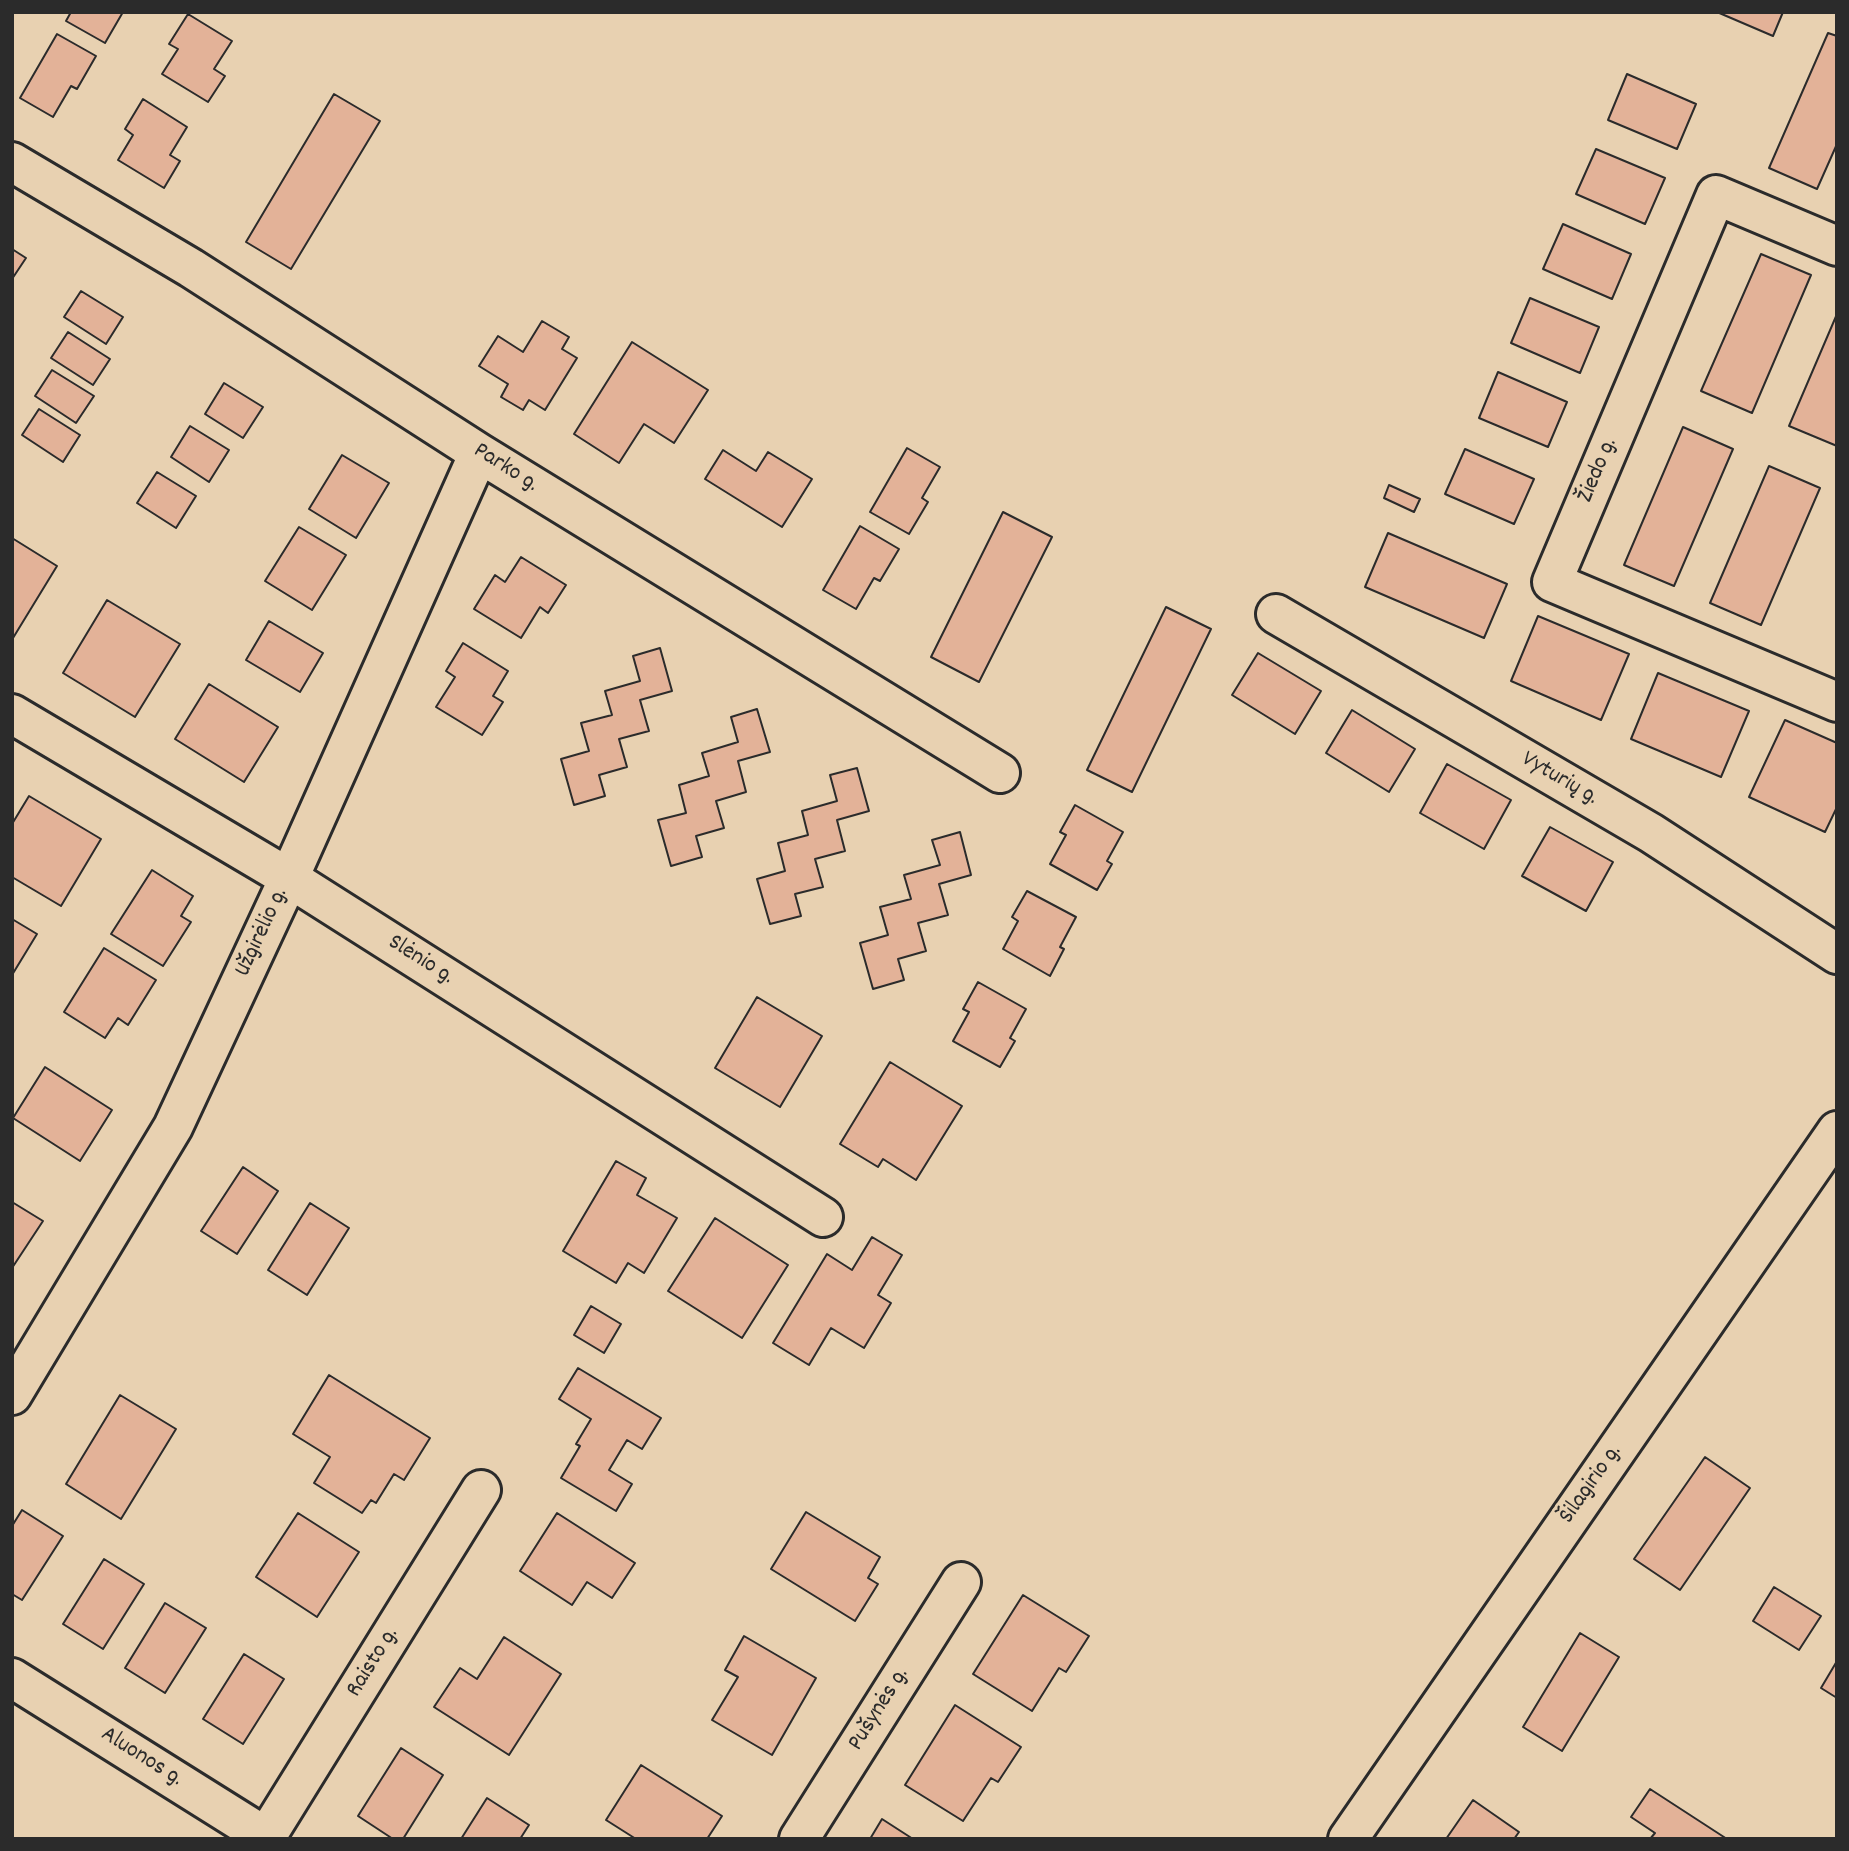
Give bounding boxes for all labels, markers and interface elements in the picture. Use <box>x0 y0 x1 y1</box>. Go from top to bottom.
street label: Žiedo g. <box>1573 434 1625 508</box>
street label: Parko g. <box>467 438 543 500</box>
street label: Vyturių g. <box>1515 747 1603 813</box>
street label: Užgirėlio g. <box>230 884 296 982</box>
street label: Slėnio g. <box>382 930 458 992</box>
street label: Šilagirio g. <box>1554 1440 1630 1530</box>
street label: Raisto g. <box>341 1623 407 1703</box>
street label: Pušynės g. <box>843 1663 917 1757</box>
street label: Aluonos g. <box>94 1721 188 1795</box>

